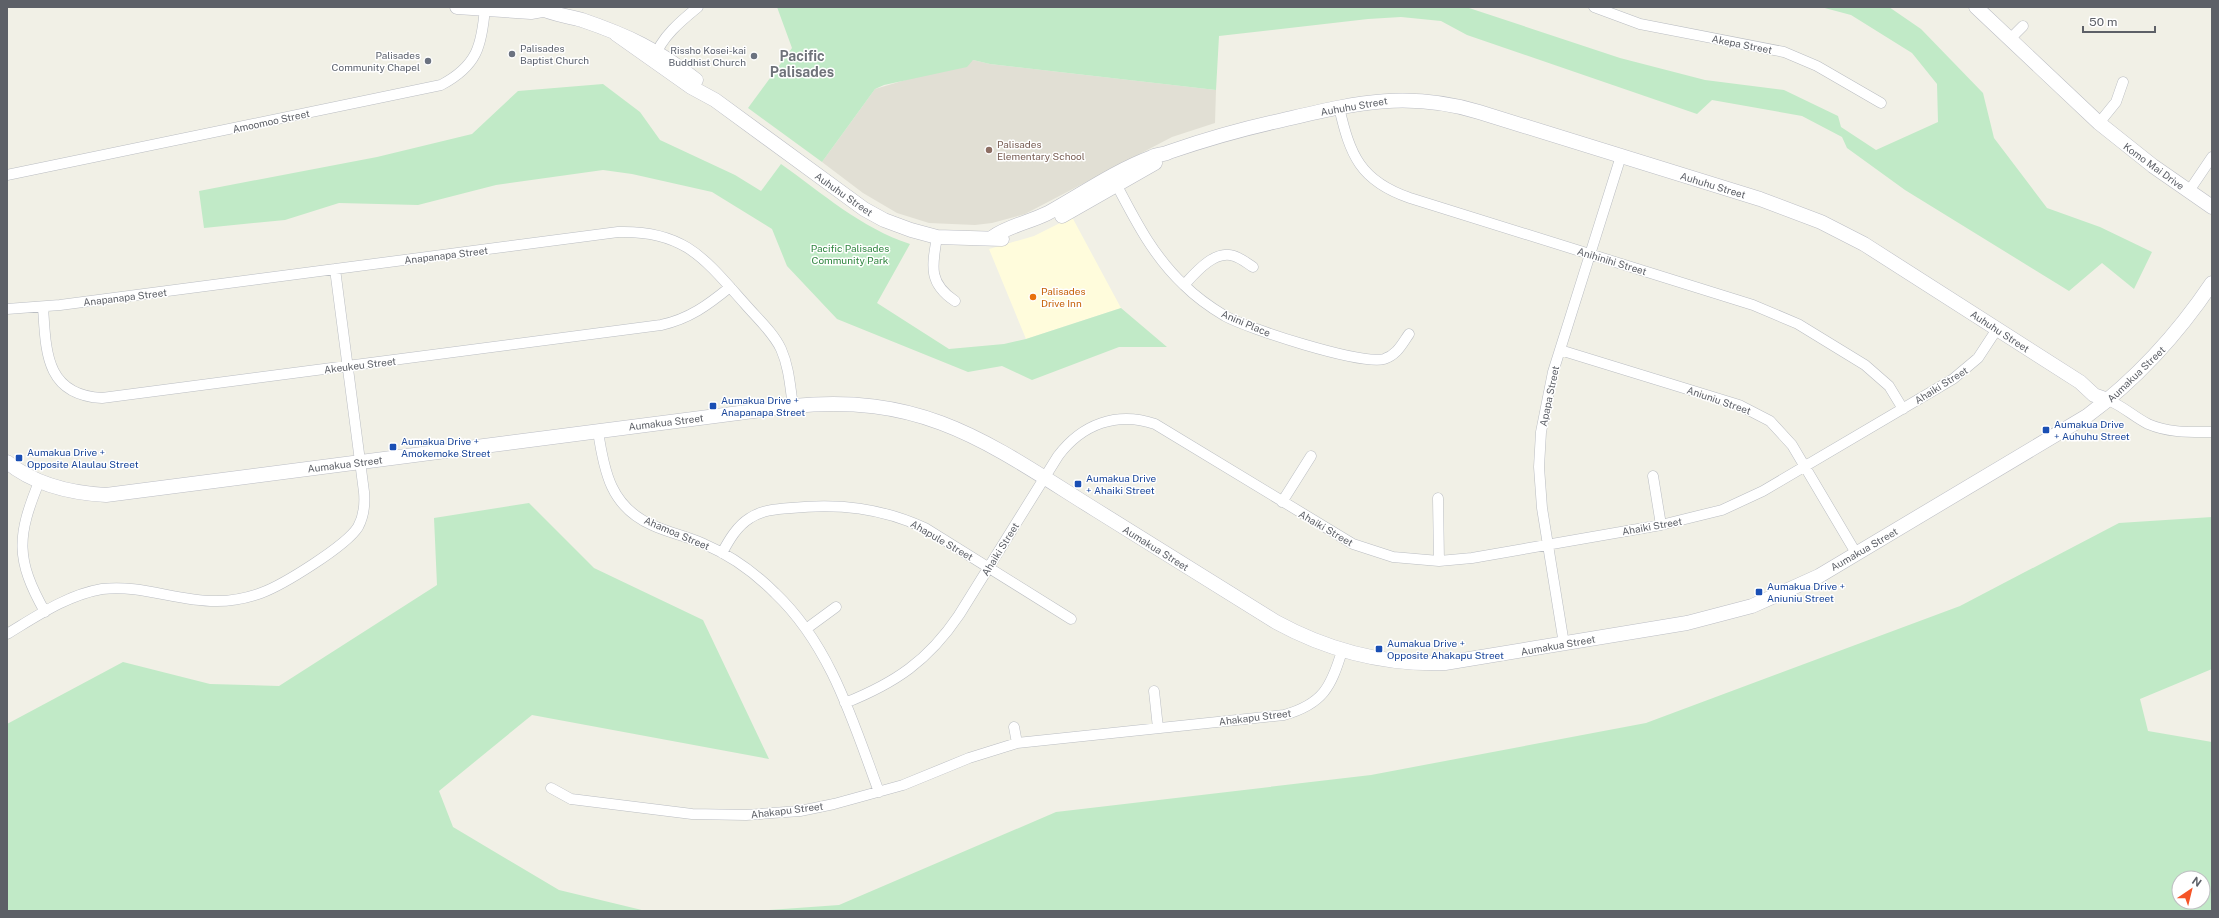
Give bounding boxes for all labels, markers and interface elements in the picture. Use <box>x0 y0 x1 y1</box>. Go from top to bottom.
scale bar <box>2083 8 2155 34</box>
text: 50 m <box>2089 15 2117 29</box>
street label: Akepa Street <box>1711 32 1773 56</box>
place label: Palisades Baptist Church <box>520 42 589 66</box>
place label: Rissho Kosei-kai Buddhist Church <box>669 44 746 68</box>
district label: Pacific Palisades <box>770 48 834 80</box>
place label: Palisades Community Chapel <box>332 49 420 73</box>
marker: Palisades Baptist Church <box>507 49 517 59</box>
marker: Rissho Kosei-kai Buddhist Church <box>749 51 759 61</box>
marker: Palisades Community Chapel <box>423 56 433 66</box>
street label: Auhuhu Street <box>1320 94 1389 118</box>
street label: Amoomoo Street <box>231 107 311 135</box>
place label: Palisades Elementary School <box>997 138 1085 162</box>
street label: Komo Mai Drive <box>2121 140 2187 192</box>
marker: Palisades Elementary School <box>984 145 994 155</box>
street label: Auhuhu Street <box>1679 169 1747 201</box>
street label: Auhuhu Street <box>813 170 875 218</box>
park label: Pacific Palisades Community Park <box>811 242 889 266</box>
street label: Anapanapa Street <box>404 244 489 266</box>
street label: Anihinihi Street <box>1576 245 1648 277</box>
place label: Palisades Drive Inn <box>1041 285 1086 309</box>
street label: Anapanapa Street <box>83 286 168 308</box>
marker: Palisades Drive Inn <box>1028 292 1038 302</box>
street label: Anini Place <box>1220 307 1273 339</box>
street label: Auhuhu Street <box>1968 308 2032 355</box>
street label: Aumakua Street <box>2105 343 2167 405</box>
street label: Akeukeu Street <box>323 355 397 375</box>
street label: Ahaiki Street <box>1912 364 1970 406</box>
street label: Apapa Street <box>1537 365 1561 427</box>
street label: Aniuniu Street <box>1685 383 1753 417</box>
place label: Aumakua Drive + Anapanapa Street <box>721 394 805 418</box>
marker: Aumakua Drive + Anapanapa Street <box>708 401 718 411</box>
street label: Aumakua Street <box>628 411 704 433</box>
place label: Aumakua Drive + Auhuhu Street <box>2054 418 2130 442</box>
marker: Aumakua Drive + Auhuhu Street <box>2041 425 2051 435</box>
place label: Aumakua Drive + Amokemoke Street <box>401 435 490 459</box>
marker: Aumakua Drive + Amokemoke Street <box>388 442 398 452</box>
place label: Aumakua Drive + Opposite Alaulau Street <box>27 446 139 470</box>
marker: Aumakua Drive + Opposite Alaulau Street <box>14 453 24 463</box>
street label: Aumakua Street <box>307 453 383 475</box>
place label: Aumakua Drive + Ahaiki Street <box>1086 472 1157 496</box>
marker: Aumakua Drive + Ahaiki Street <box>1073 479 1083 489</box>
street label: Ahaiki Street <box>1297 508 1355 548</box>
street label: Ahamoa Street <box>643 514 712 552</box>
street label: Ahaiki Street <box>1621 515 1683 537</box>
street label: Ahapule Street <box>909 517 975 563</box>
street label: Ahaiki Street <box>979 520 1021 578</box>
street label: Aumakua Street <box>1121 523 1191 573</box>
street label: Aumakua Street <box>1828 525 1900 573</box>
place label: Aumakua Drive + Aniuniu Street <box>1767 580 1845 604</box>
marker: Aumakua Drive + Aniuniu Street <box>1754 587 1764 597</box>
street label: Aumakua Street <box>1520 633 1596 657</box>
place label: Aumakua Drive + Opposite Ahakapu Street <box>1387 637 1504 661</box>
marker: Aumakua Drive + Opposite Ahakapu Street <box>1374 644 1384 654</box>
street label: Ahakapu Street <box>1218 707 1292 727</box>
street label: Ahakapu Street <box>750 800 824 820</box>
north arrow <box>2171 870 2211 910</box>
text: N <box>2190 874 2204 889</box>

